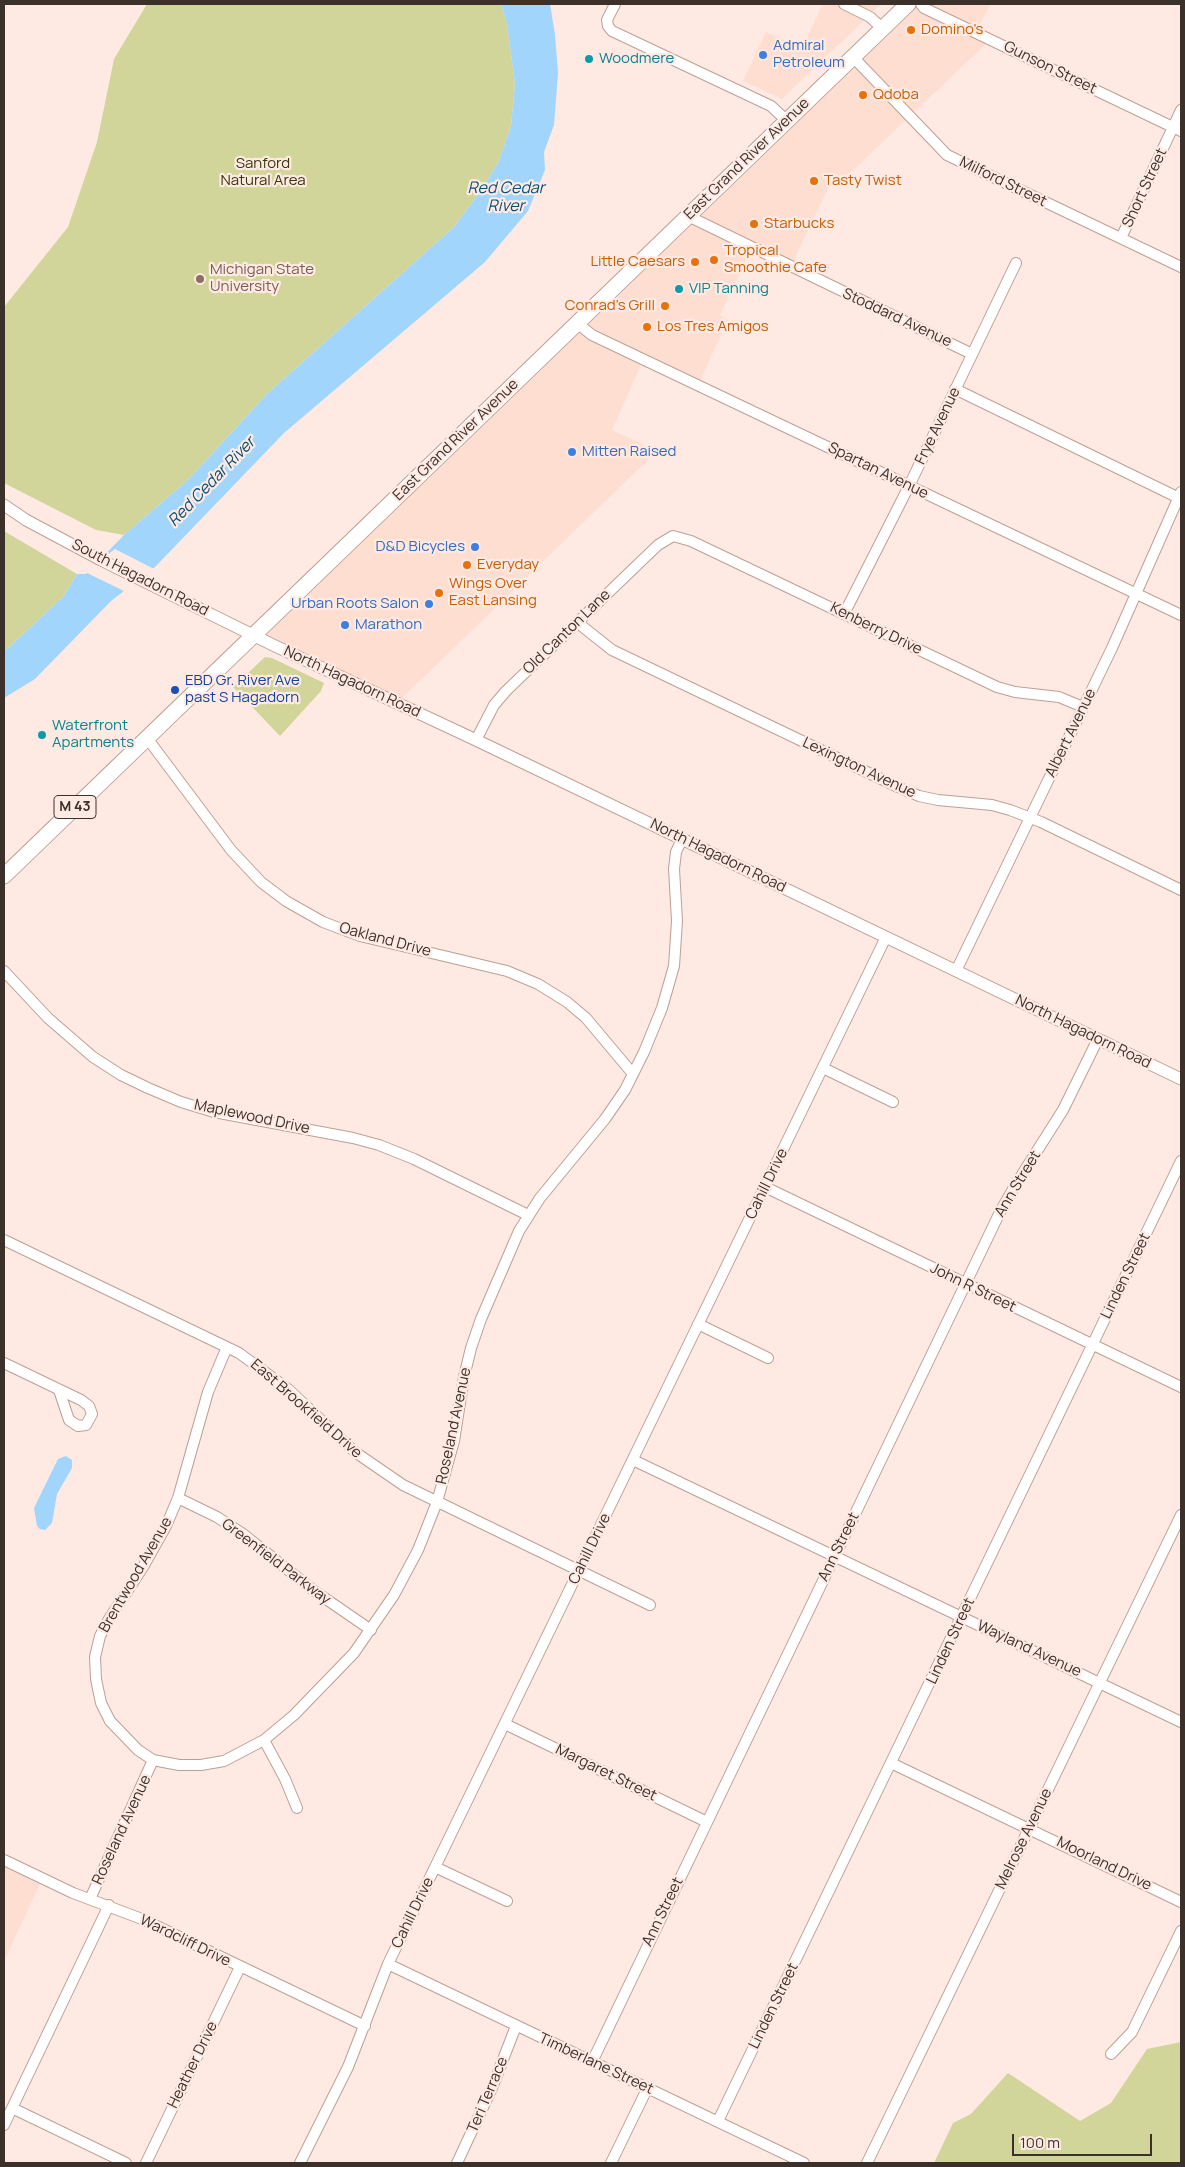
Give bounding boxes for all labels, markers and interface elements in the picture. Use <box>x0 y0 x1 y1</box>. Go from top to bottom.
place label: Domino's <box>921 21 983 39</box>
marker: Domino's <box>905 24 917 36</box>
place label: Admiral Petroleum <box>773 37 845 72</box>
street label: Gunson Street <box>1001 38 1099 98</box>
marker: Admiral Petroleum <box>757 49 769 61</box>
place label: Woodmere <box>599 50 674 68</box>
marker: Woodmere <box>583 53 595 65</box>
place label: Qdoba <box>873 86 919 104</box>
marker: Qdoba <box>857 89 869 101</box>
street label: East Grand River Avenue <box>681 94 813 224</box>
street label: Short Street <box>1119 145 1171 231</box>
street label: Milford Street <box>956 153 1050 211</box>
park label: Sanford Natural Area <box>220 155 306 190</box>
place label: Tasty Twist <box>824 172 902 190</box>
marker: Tasty Twist <box>808 175 820 187</box>
water label: Red Cedar River <box>467 179 545 217</box>
place label: Starbucks <box>764 215 834 233</box>
marker: Starbucks <box>748 218 760 230</box>
place label: Tropical Smoothie Cafe <box>724 242 827 277</box>
place label: Little Caesars <box>590 253 685 271</box>
marker: Tropical Smoothie Cafe <box>708 254 720 266</box>
marker: Little Caesars <box>689 256 701 268</box>
place label: Michigan State University <box>210 261 314 296</box>
marker: Michigan State University <box>194 273 206 285</box>
place label: VIP Tanning <box>689 280 769 298</box>
marker: VIP Tanning <box>673 283 685 295</box>
street label: Stoddard Avenue <box>840 285 954 351</box>
place label: Conrad's Grill <box>565 297 655 315</box>
marker: Conrad's Grill <box>659 300 671 312</box>
place label: Los Tres Amigos <box>657 318 769 336</box>
marker: Los Tres Amigos <box>641 321 653 333</box>
street label: East Grand River Avenue <box>390 375 522 505</box>
street label: Frye Avenue <box>912 384 964 468</box>
water label: Red Cedar River <box>164 433 260 531</box>
street label: Spartan Avenue <box>825 439 931 503</box>
place label: Mitten Raised <box>582 443 677 461</box>
marker: Mitten Raised <box>566 446 578 458</box>
street label: South Hagadorn Road <box>68 536 212 620</box>
place label: D&D Bicycles <box>376 538 465 556</box>
marker: D&D Bicycles <box>469 541 481 553</box>
place label: Everyday <box>477 556 539 574</box>
marker: Everyday <box>461 559 473 571</box>
place label: Wings Over East Lansing <box>449 575 537 610</box>
street label: Old Canton Lane <box>520 586 614 678</box>
marker: Wings Over East Lansing <box>433 587 445 599</box>
place label: Urban Roots Salon <box>291 595 419 613</box>
marker: Urban Roots Salon <box>423 598 435 610</box>
street label: Kenberry Drive <box>827 599 925 659</box>
place label: Marathon <box>355 616 422 634</box>
marker: Marathon <box>339 619 351 631</box>
street label: North Hagadorn Road <box>281 642 423 722</box>
place label: EBD Gr. River Ave past S Hagadorn <box>185 672 300 707</box>
marker: EBD Gr. River Ave past S Hagadorn <box>169 684 181 696</box>
street label: Albert Avenue <box>1042 686 1100 780</box>
place label: Waterfront Apartments <box>52 717 134 752</box>
marker: Waterfront Apartments <box>36 729 48 741</box>
street label: Lexington Avenue <box>799 734 919 802</box>
road number: M 43 <box>54 796 96 819</box>
street label: North Hagadorn Road <box>647 815 789 897</box>
street label: Oakland Drive <box>337 919 433 961</box>
street label: North Hagadorn Road <box>1012 991 1154 1073</box>
street label: Maplewood Drive <box>193 1096 311 1138</box>
street label: Cahill Drive <box>742 1146 792 1222</box>
street label: Ann Street <box>991 1147 1045 1221</box>
street label: Linden Street <box>1097 1230 1155 1322</box>
street label: John R Street <box>927 1259 1019 1317</box>
street label: East Brookfield Drive <box>247 1356 365 1462</box>
street label: Roseland Avenue <box>433 1366 475 1486</box>
street label: Ann Street <box>815 1510 863 1584</box>
street label: Cahill Drive <box>565 1511 615 1587</box>
street label: Brentwood Avenue <box>96 1514 176 1636</box>
street label: Greenfield Parkway <box>218 1515 334 1609</box>
street label: Linden Street <box>923 1595 979 1687</box>
street label: Wayland Avenue <box>974 1617 1084 1681</box>
street label: Margaret Street <box>552 1741 660 1805</box>
street label: Roseland Avenue <box>89 1772 155 1888</box>
street label: Melrose Avenue <box>992 1786 1056 1892</box>
street label: Moorland Drive <box>1054 1833 1154 1895</box>
street label: Cahill Drive <box>388 1875 438 1951</box>
street label: Ann Street <box>639 1875 687 1949</box>
street label: Wardcliff Drive <box>137 1911 233 1971</box>
street label: Linden Street <box>745 1960 803 2052</box>
street label: Heather Drive <box>164 2019 222 2111</box>
street label: Timberlane Street <box>536 2029 656 2099</box>
street label: Teri Terrace <box>464 2054 512 2136</box>
scale bar <box>1015 2124 1155 2156</box>
text: 100 m <box>1020 2132 1060 2153</box>

